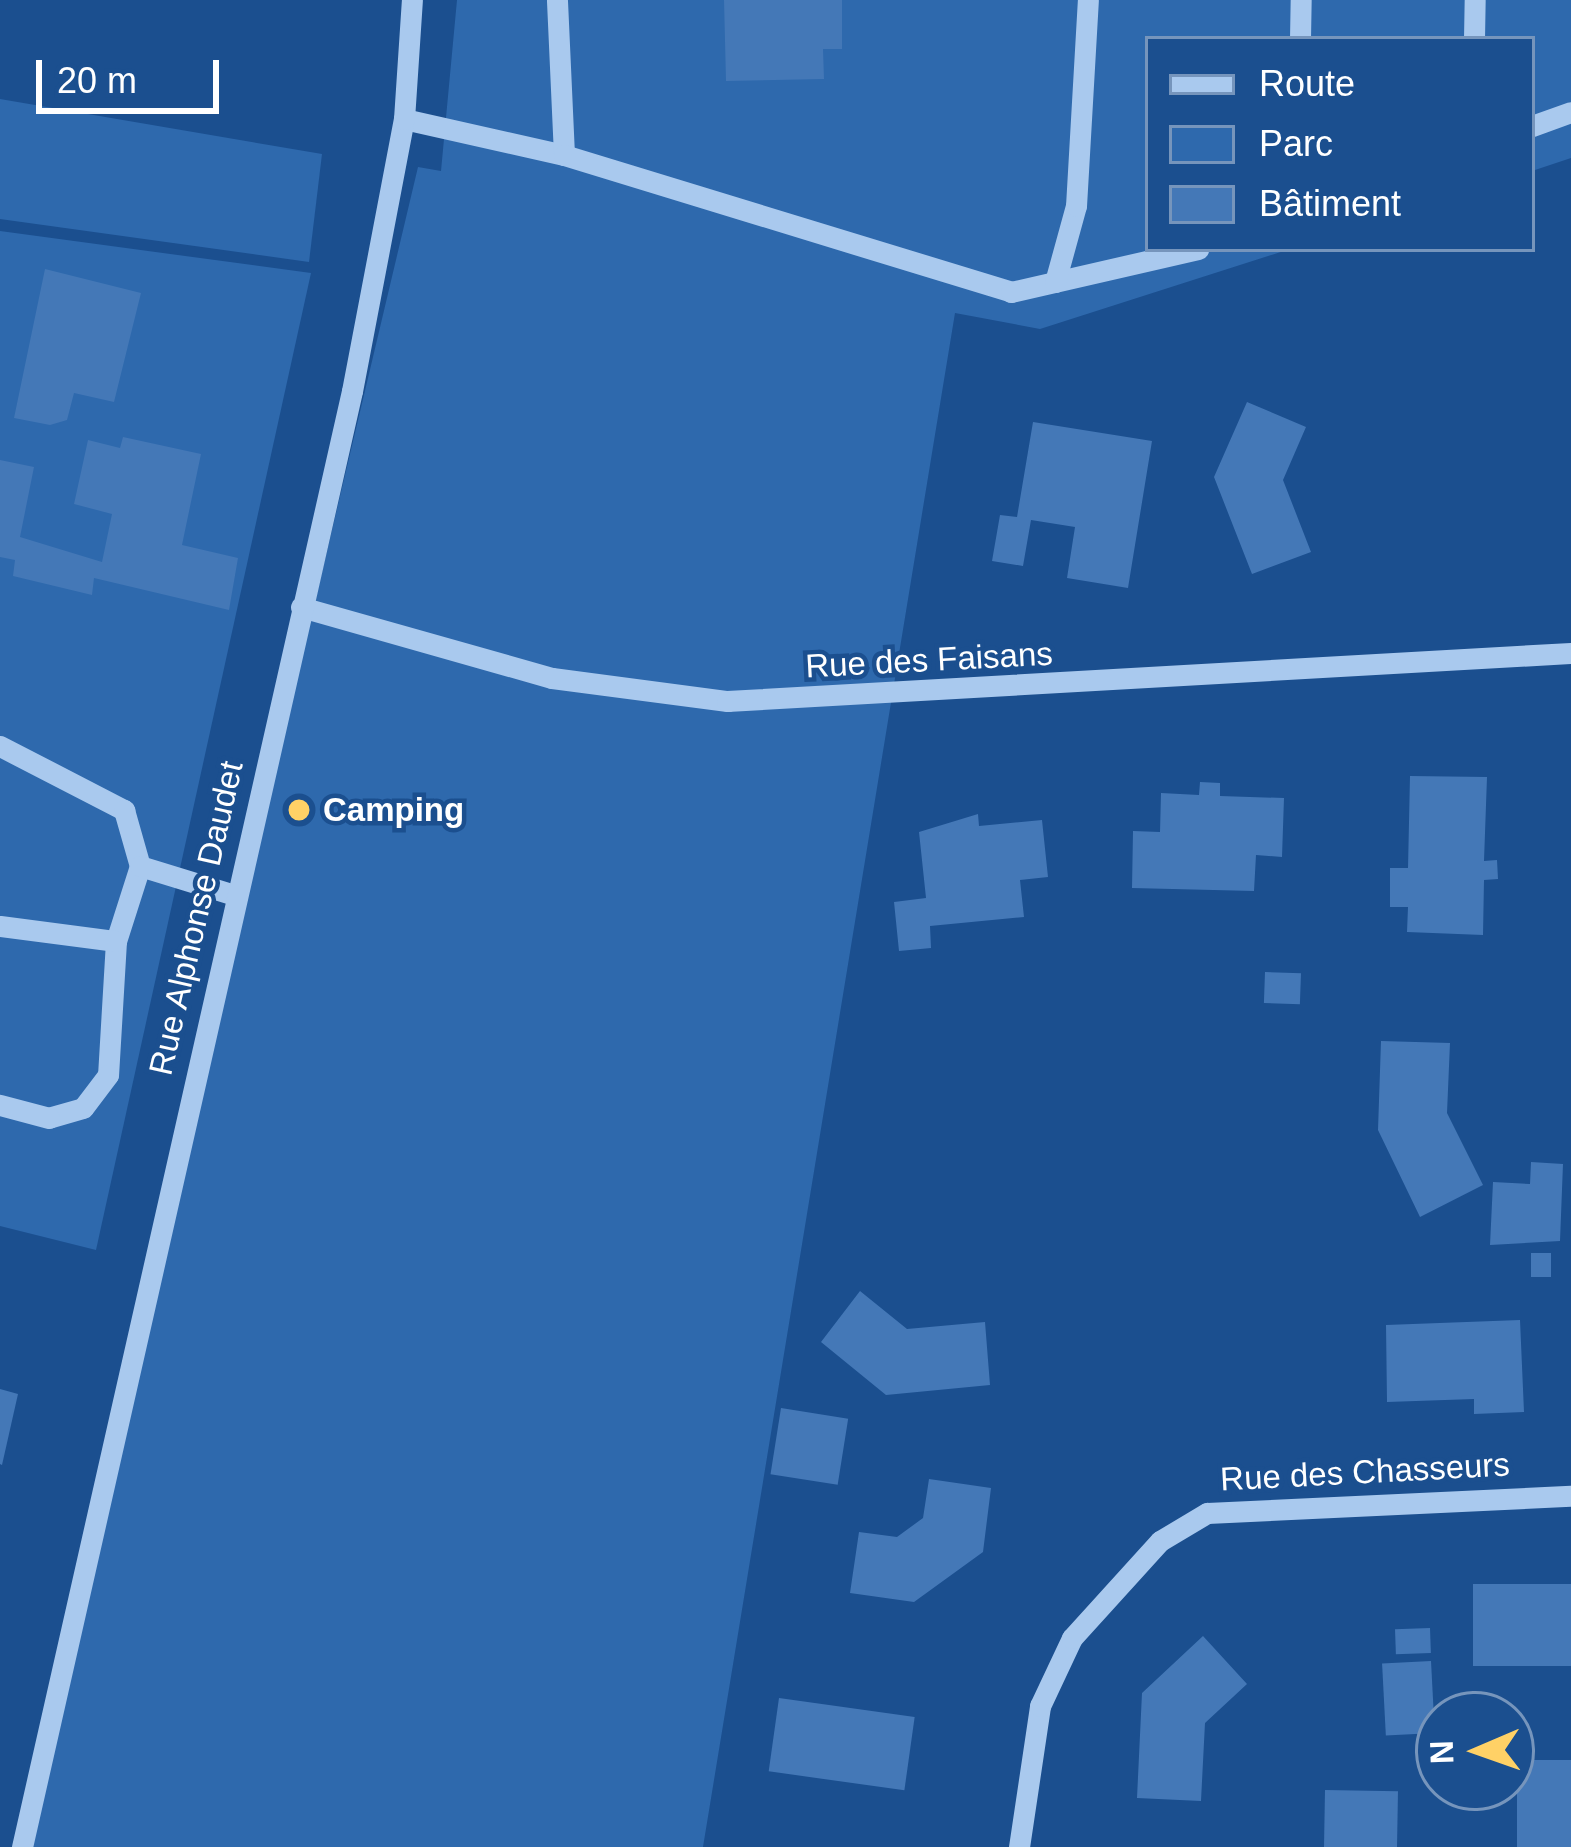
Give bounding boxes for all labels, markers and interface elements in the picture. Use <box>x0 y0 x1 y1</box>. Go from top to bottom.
scale bar <box>42 36 225 110</box>
legend <box>1145 36 1535 252</box>
text: 20 m <box>57 60 137 101</box>
text: Route <box>1259 63 1355 104</box>
text: Parc <box>1259 123 1333 164</box>
text: Bâtiment <box>1259 183 1401 224</box>
street label: Rue des Faisans <box>804 634 1054 686</box>
street label: Rue Alphonse Daudet <box>140 756 252 1080</box>
place label: Camping <box>323 790 464 830</box>
marker: Camping <box>286 797 312 823</box>
street label: Rue des Chasseurs <box>1219 1445 1511 1499</box>
north arrow <box>1415 1691 1535 1811</box>
text: N <box>1423 1740 1460 1765</box>

